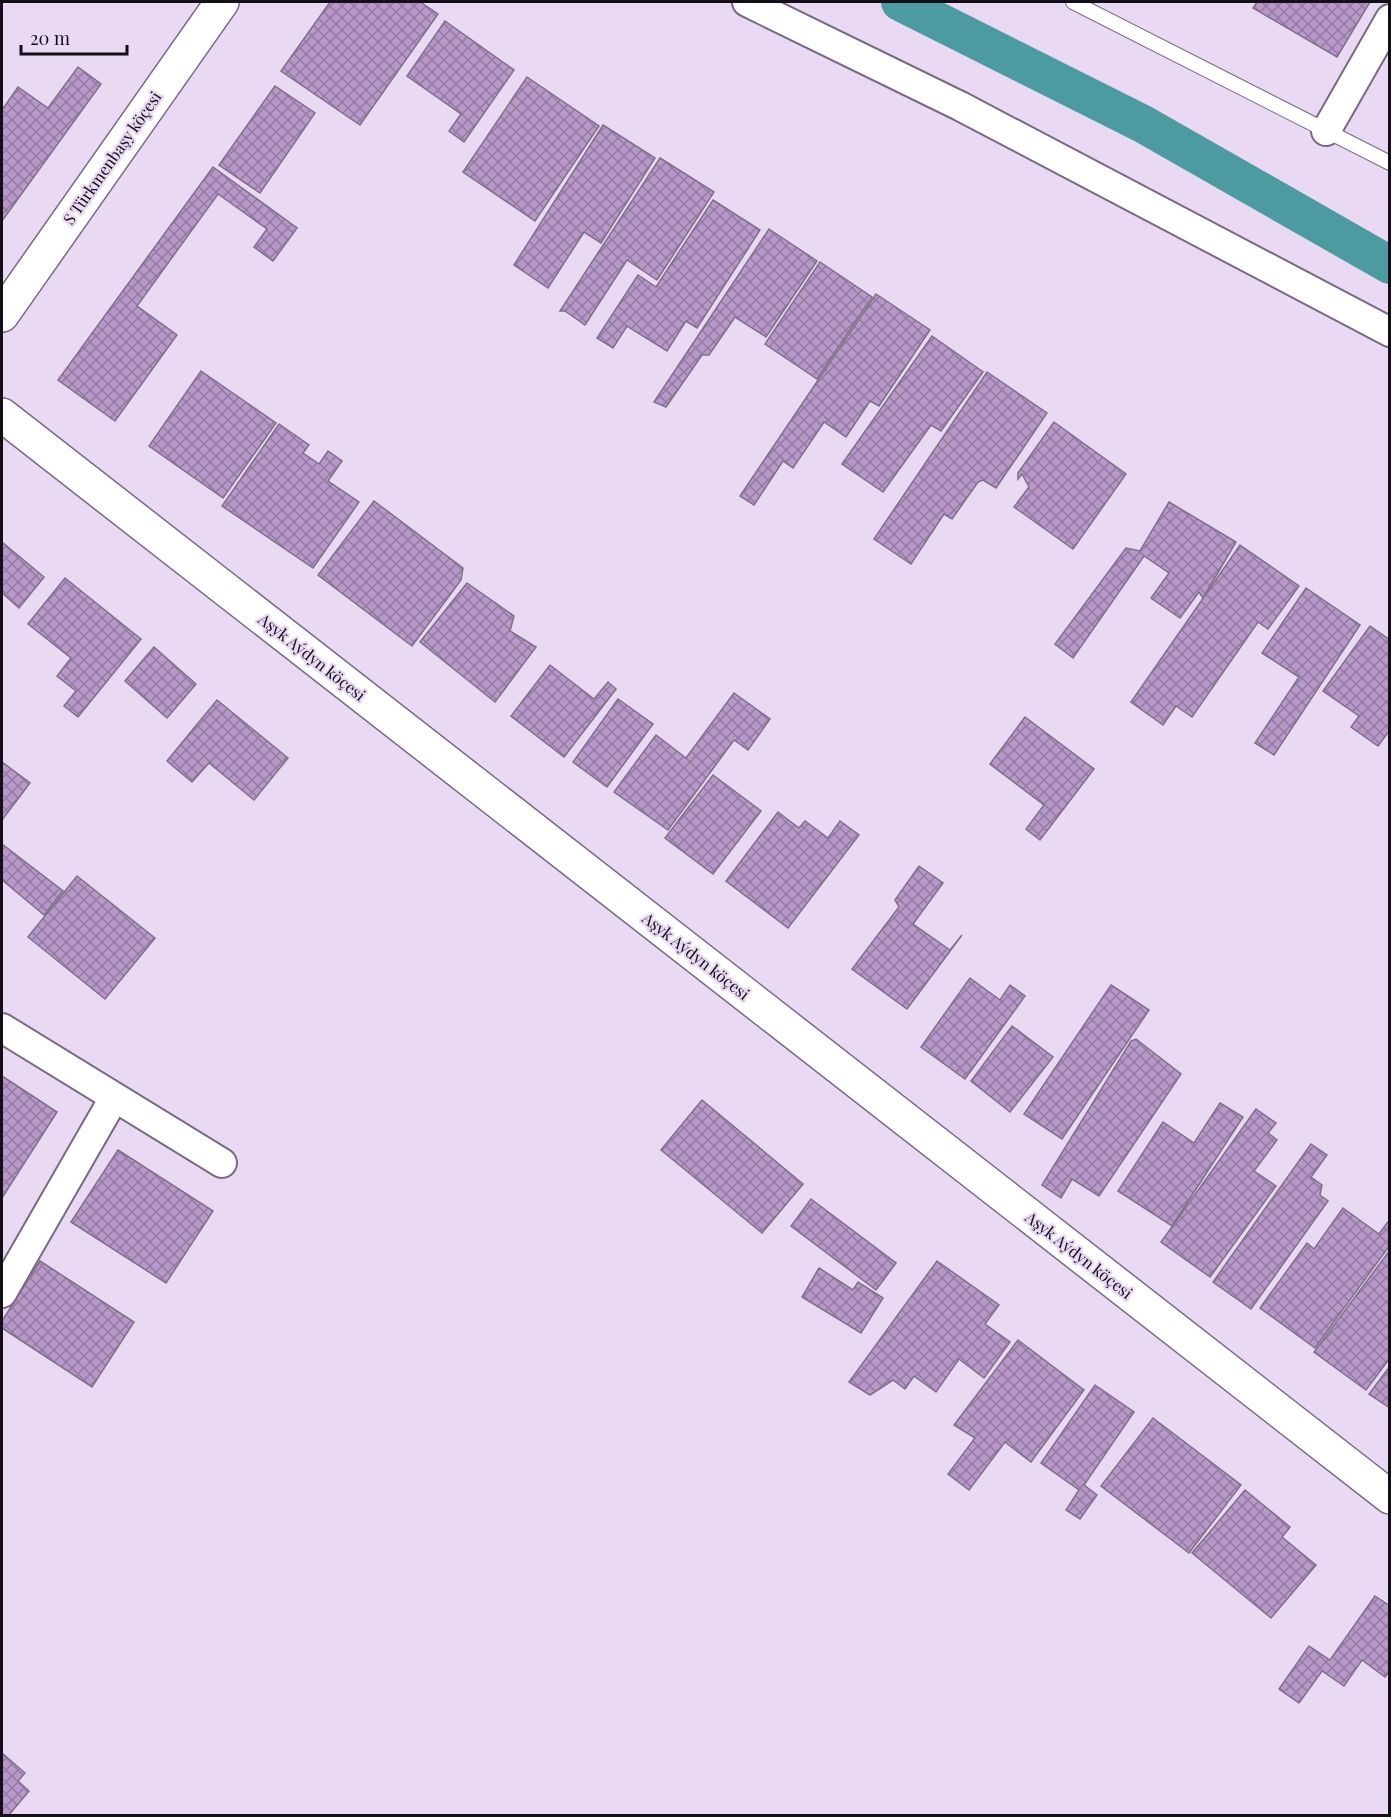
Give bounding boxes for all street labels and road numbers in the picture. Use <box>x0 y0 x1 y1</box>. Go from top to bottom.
street label: S Türkmenbaşy köçesi <box>58 87 166 228</box>
street label: Aşyk Aýdyn köçesi <box>254 608 370 705</box>
street label: Aşyk Aýdyn köçesi <box>638 907 754 1004</box>
street label: Aşyk Aýdyn köçesi <box>1021 1206 1137 1303</box>

